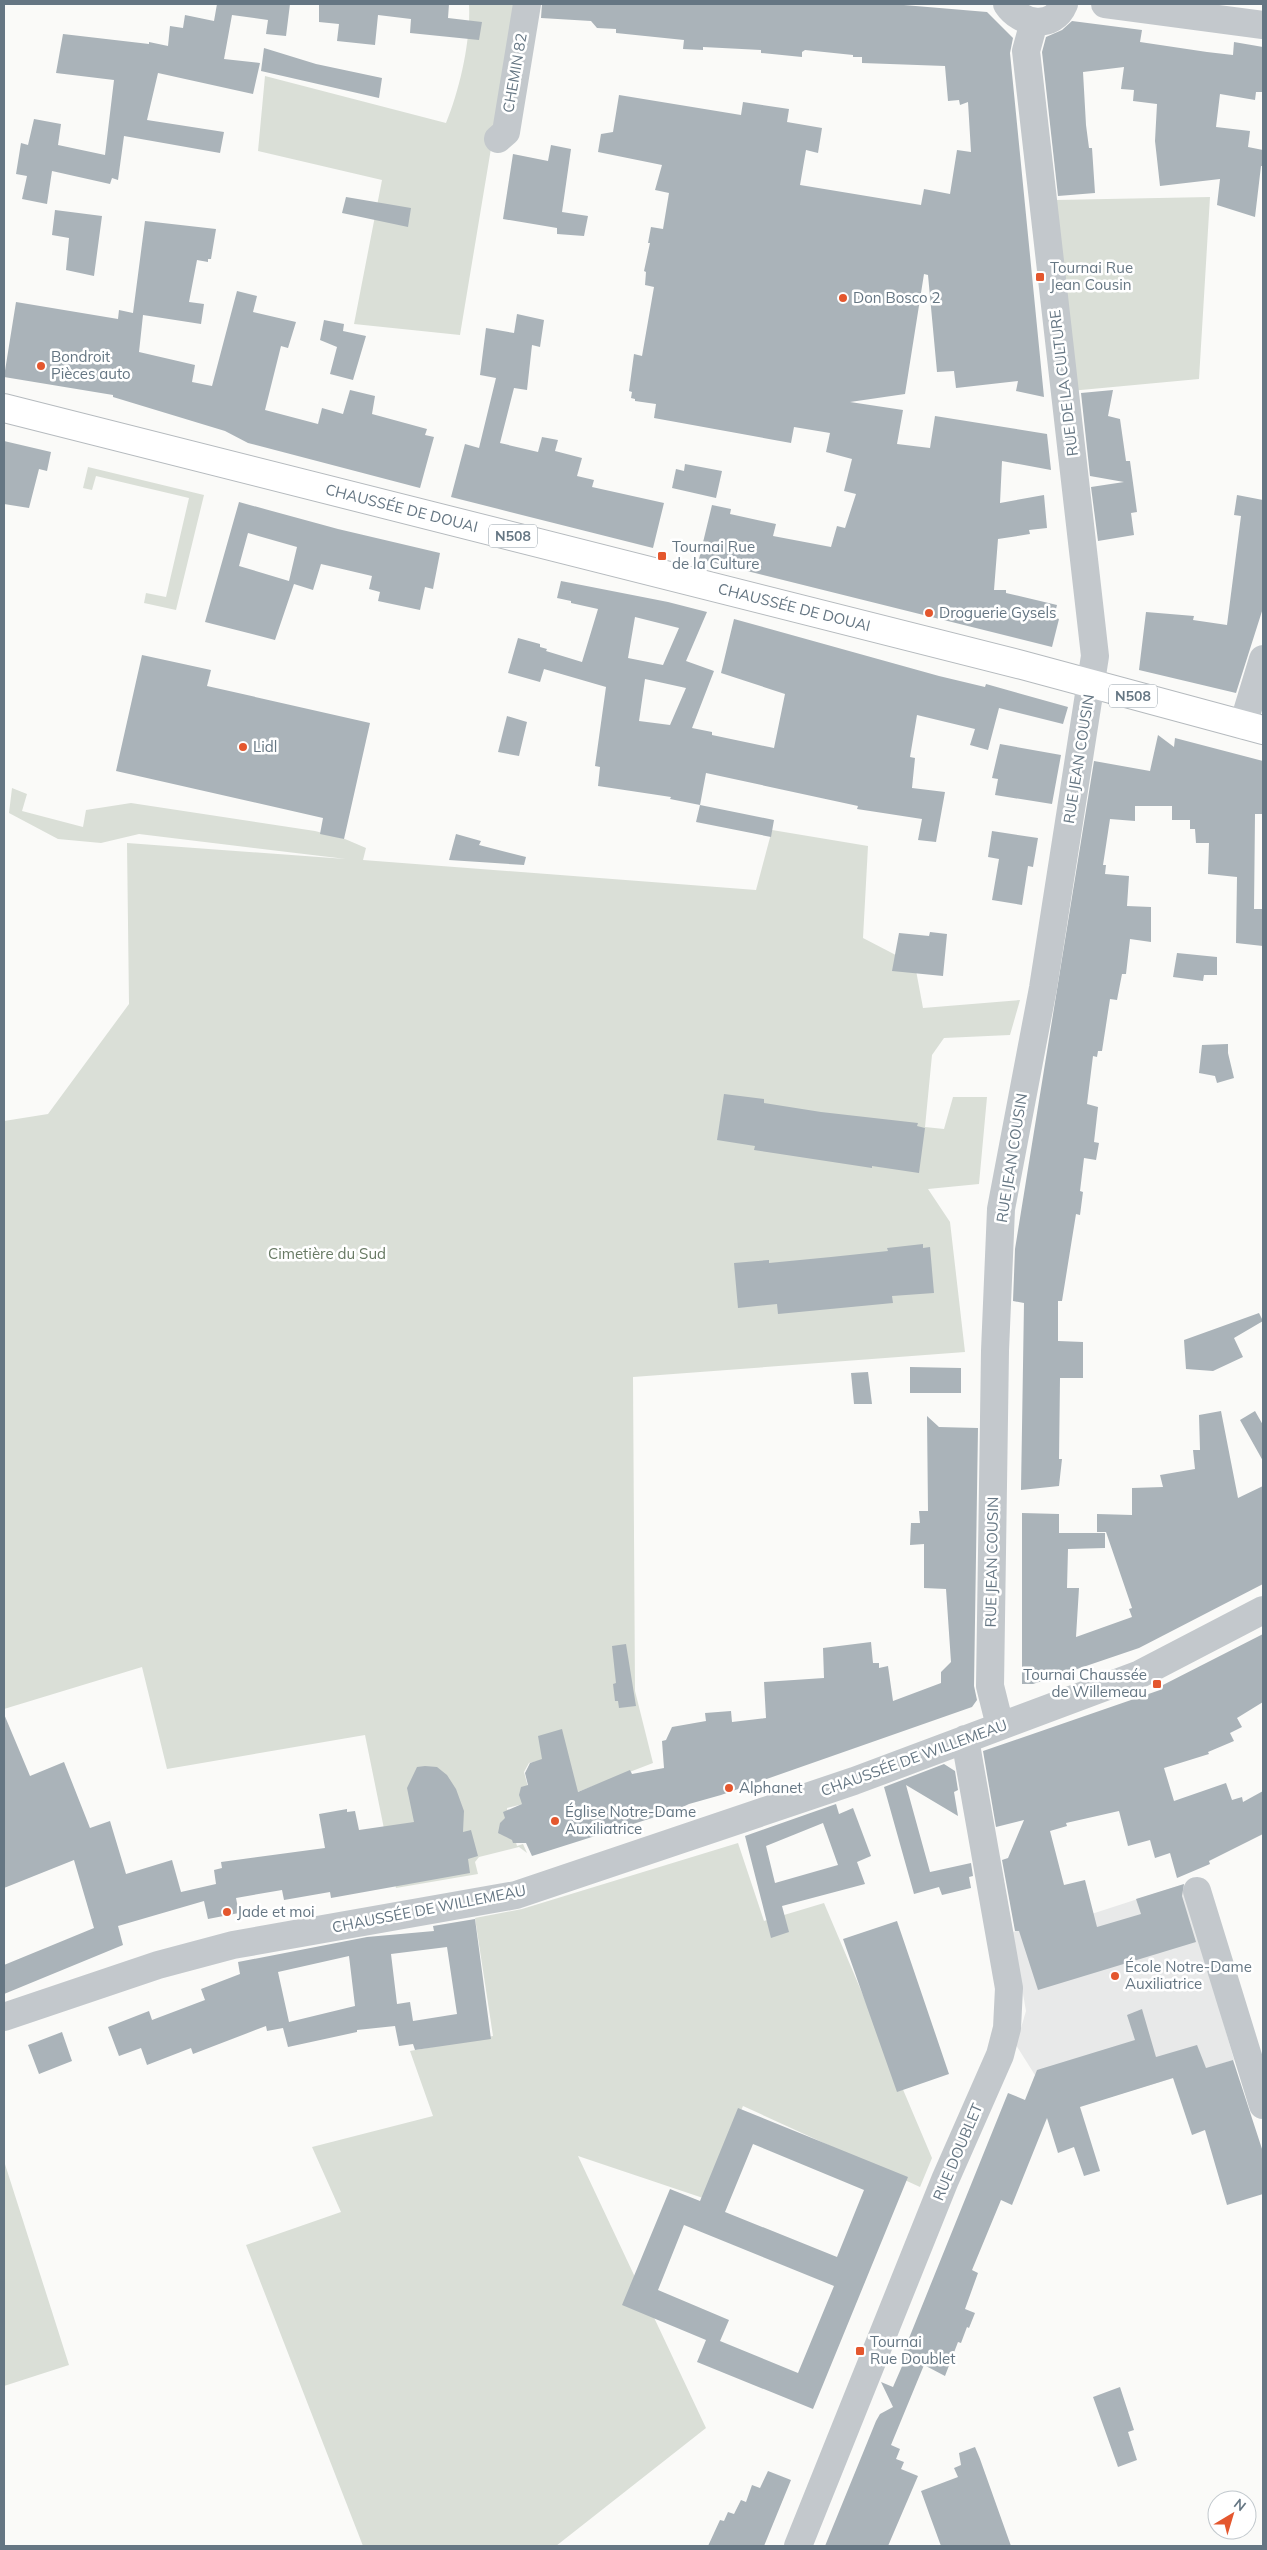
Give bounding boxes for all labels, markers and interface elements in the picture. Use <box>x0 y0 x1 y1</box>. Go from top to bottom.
street label: CHEMIN 82 <box>498 32 531 114</box>
place label: Tournai Rue Jean Cousin <box>1050 258 1133 294</box>
marker: Tournai Rue Jean Cousin <box>1034 271 1046 283</box>
place label: Don Bosco 2 <box>853 288 940 307</box>
marker: Don Bosco 2 <box>837 292 849 304</box>
street label: RUE DE LA CULTURE <box>1045 309 1082 457</box>
place label: Bondroit Pièces auto <box>51 347 131 383</box>
marker: Bondroit Pièces auto <box>35 360 47 372</box>
street label: CHAUSSÉE DE DOUAI <box>323 480 480 536</box>
road number: N508 <box>489 524 537 548</box>
place label: Tournai Rue de la Culture <box>672 537 759 573</box>
marker: Tournai Rue de la Culture <box>656 550 668 562</box>
street label: CHAUSSÉE DE DOUAI <box>716 579 873 635</box>
place label: Droguerie Gysels <box>939 603 1056 622</box>
marker: Droguerie Gysels <box>923 607 935 619</box>
road number: N508 <box>1109 684 1157 708</box>
street label: RUE JEAN COUSIN <box>1059 693 1098 825</box>
place label: Lidl <box>253 737 277 756</box>
marker: Lidl <box>237 741 249 753</box>
street label: RUE JEAN COUSIN <box>992 1092 1031 1224</box>
park label: Cimetière du Sud <box>268 1244 386 1263</box>
street label: RUE JEAN COUSIN <box>981 1496 1002 1627</box>
place label: Tournai Chaussée de Willemeau <box>1023 1665 1147 1701</box>
marker: Tournai Chaussée de Willemeau <box>1151 1678 1163 1690</box>
street label: CHAUSSÉE DE WILLEMEAU <box>818 1715 1010 1800</box>
place label: Alphanet <box>739 1778 803 1797</box>
marker: Alphanet <box>723 1782 735 1794</box>
place label: Église Notre-Dame Auxiliatrice <box>565 1802 696 1838</box>
marker: Église Notre-Dame Auxiliatrice <box>549 1815 561 1827</box>
street label: CHAUSSÉE DE WILLEMEAU <box>330 1880 527 1937</box>
place label: Jade et moi <box>237 1902 315 1921</box>
marker: Jade et moi <box>221 1906 233 1918</box>
place label: École Notre-Dame Auxiliatrice <box>1125 1957 1252 1993</box>
marker: École Notre-Dame Auxiliatrice <box>1109 1970 1121 1982</box>
street label: RUE DOUBLET <box>929 2100 987 2203</box>
place label: Tournai Rue Doublet <box>870 2332 956 2368</box>
marker: Tournai Rue Doublet <box>854 2345 866 2357</box>
north arrow <box>1207 2490 1257 2540</box>
text: N <box>1230 2494 1250 2515</box>

